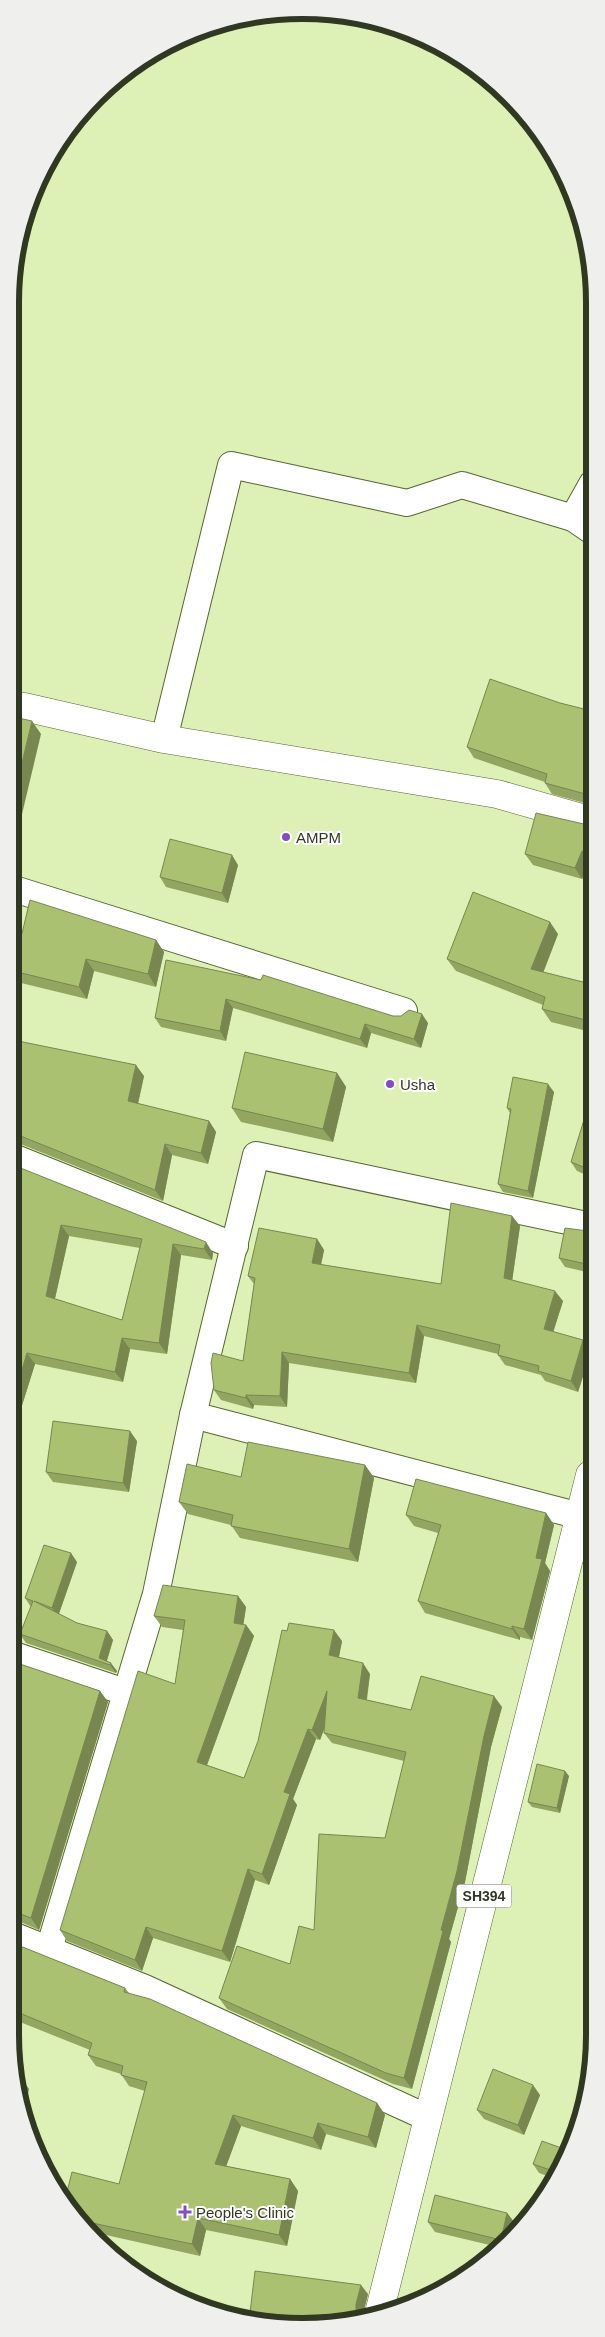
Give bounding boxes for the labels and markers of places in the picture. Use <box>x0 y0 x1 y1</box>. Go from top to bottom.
place label: AMPM <box>296 829 341 846</box>
marker: AMPM <box>280 831 292 843</box>
place label: Usha <box>400 1076 436 1093</box>
marker: Usha <box>384 1078 396 1090</box>
place label: People's Clinic <box>196 2204 294 2221</box>
marker: People's Clinic <box>178 2205 192 2219</box>

